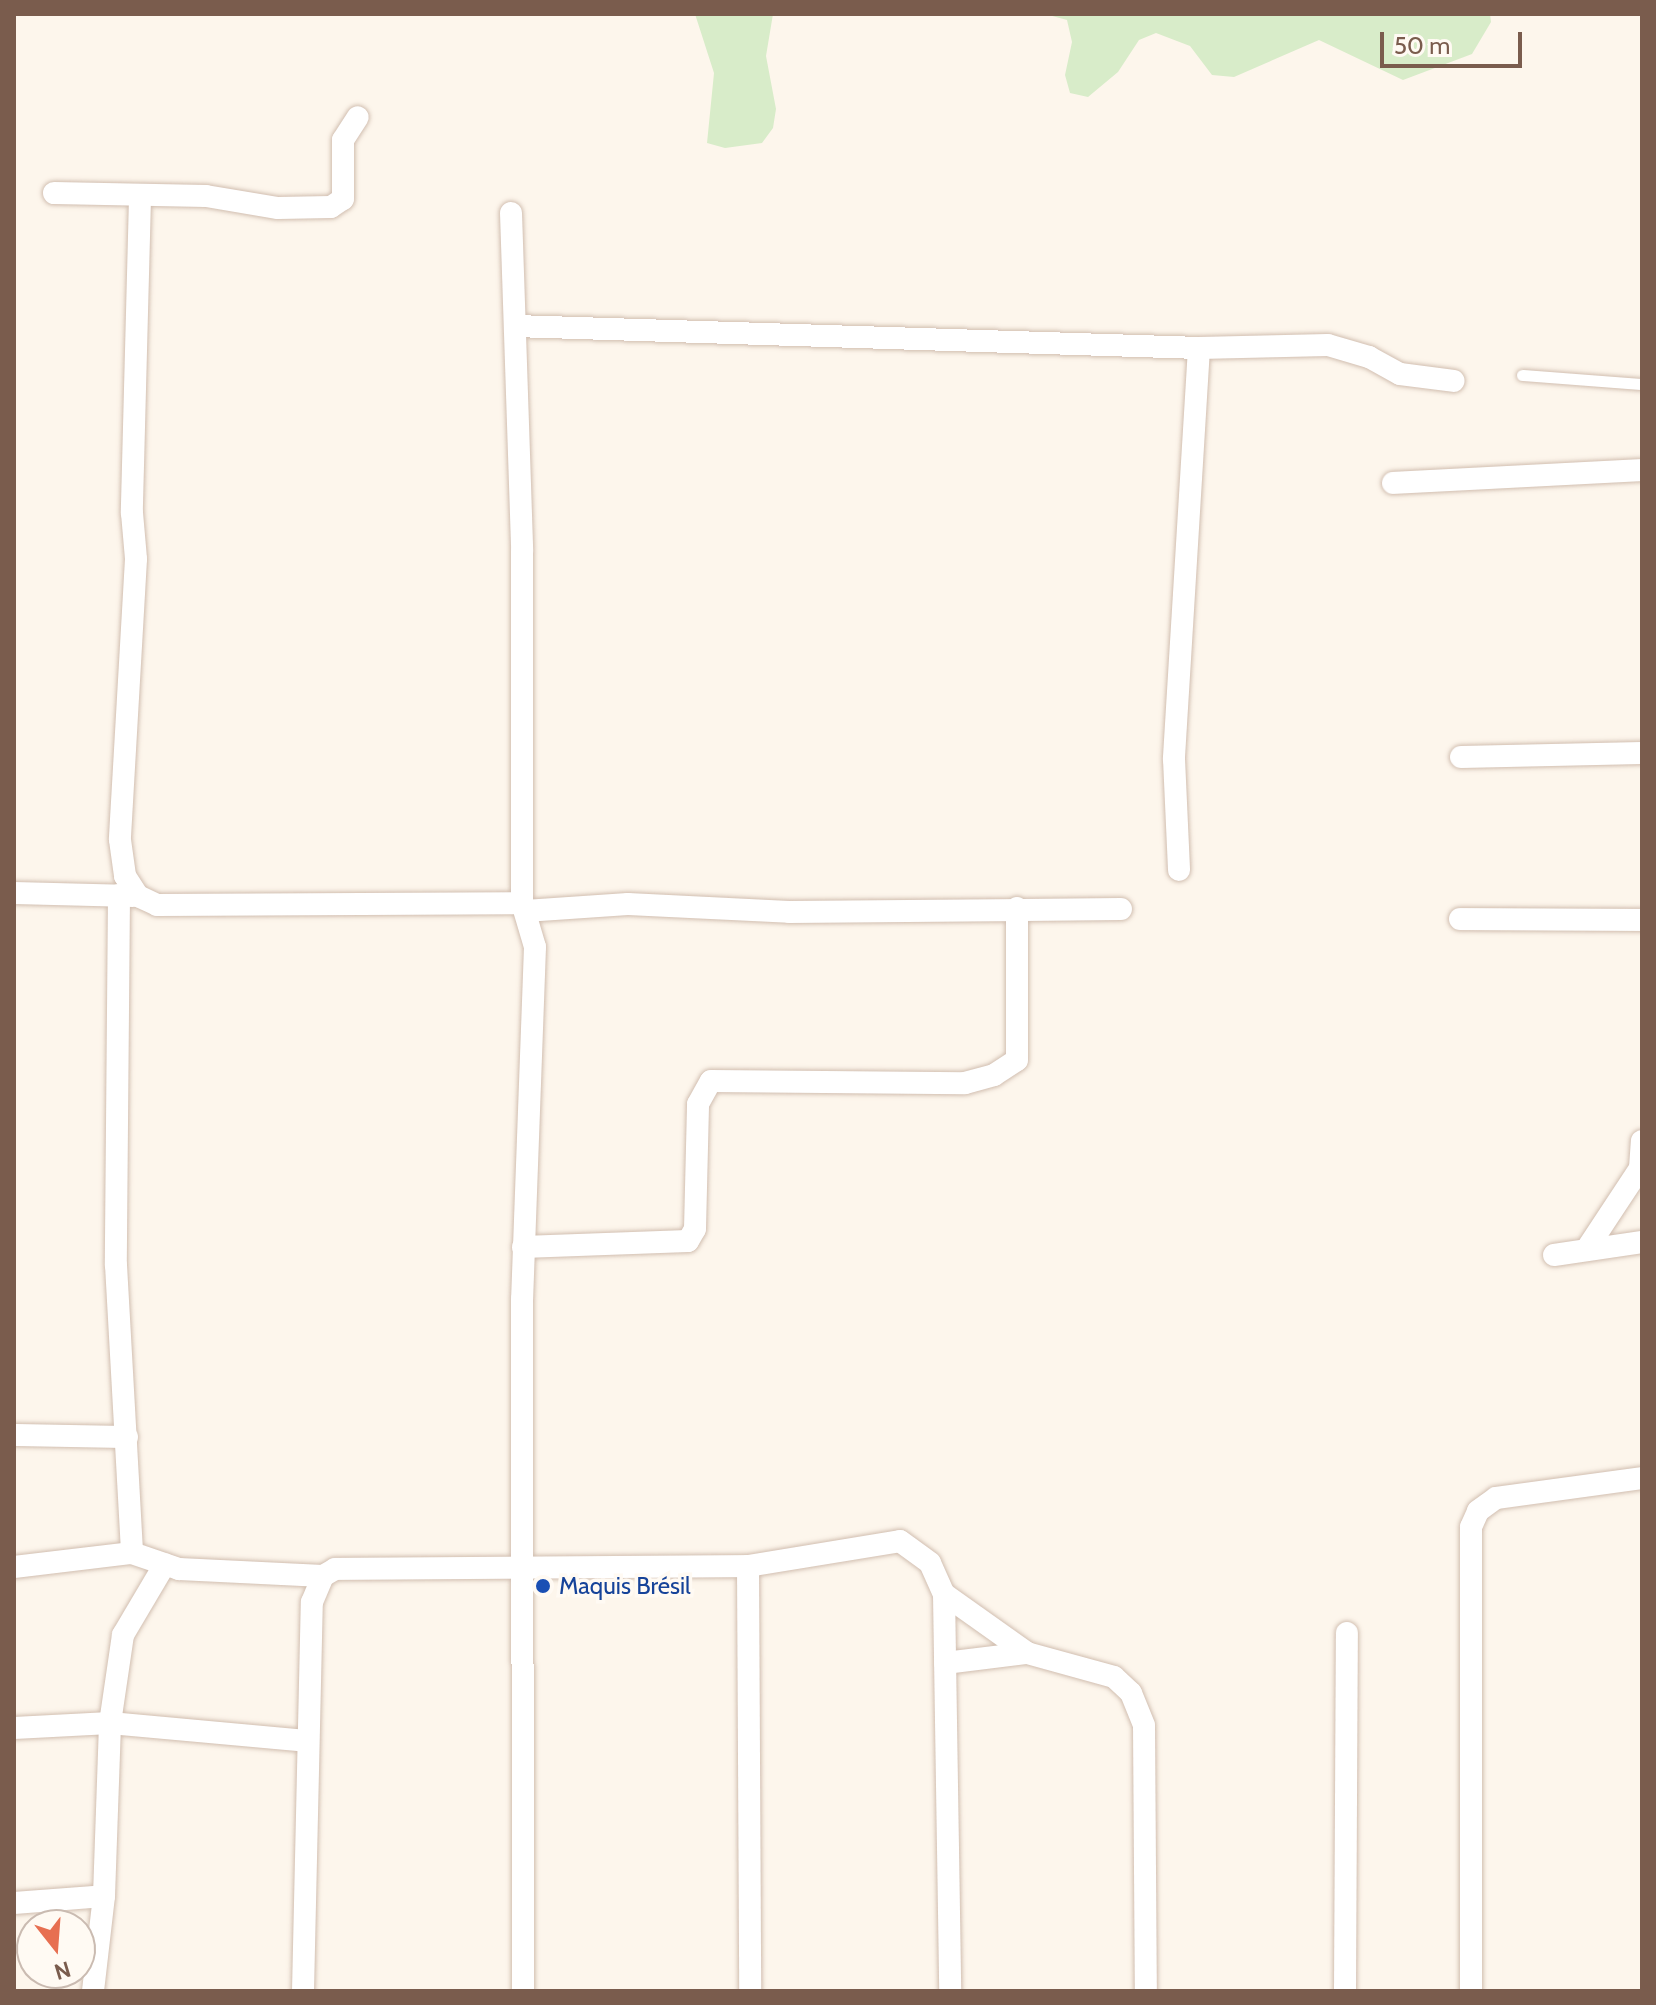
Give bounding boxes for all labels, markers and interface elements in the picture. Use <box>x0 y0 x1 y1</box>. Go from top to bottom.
scale bar <box>1384 16 1526 66</box>
text: 50 m <box>1394 31 1450 60</box>
place label: Maquis Brésil <box>559 1572 691 1600</box>
marker: Maquis Brésil <box>534 1577 552 1595</box>
north arrow <box>16 1909 96 1989</box>
text: N <box>51 1955 74 1986</box>

